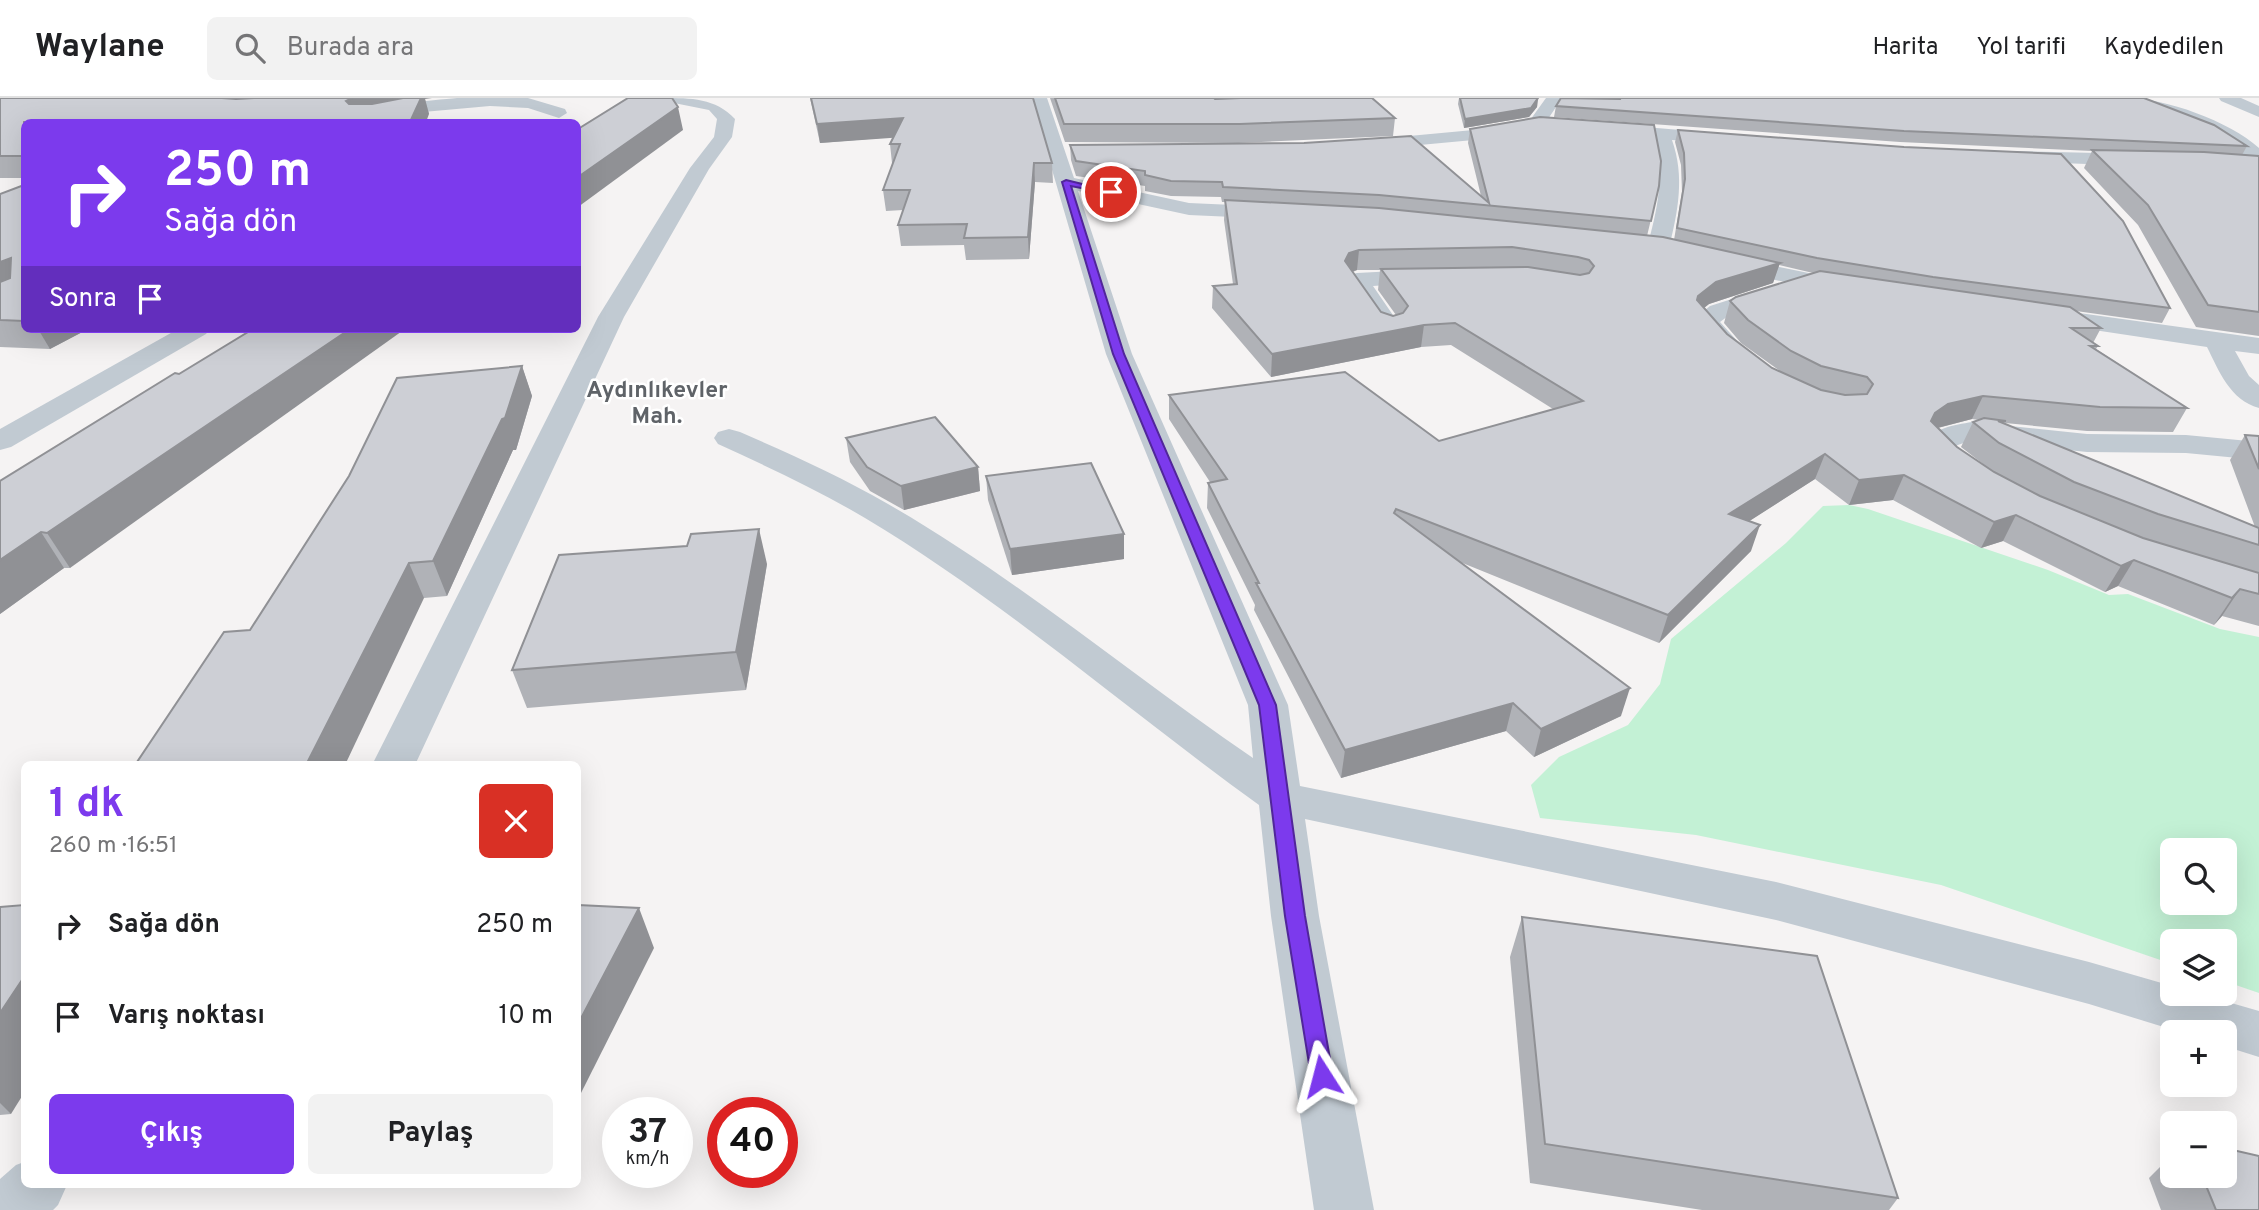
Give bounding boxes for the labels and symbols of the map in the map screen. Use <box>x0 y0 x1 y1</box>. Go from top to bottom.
pin <box>1081 162 1141 222</box>
district label: Aydınlıkevler Mah. <box>586 377 728 432</box>
position arrow <box>1285 1039 1359 1113</box>
speed limit sign: 40 <box>707 1097 798 1188</box>

